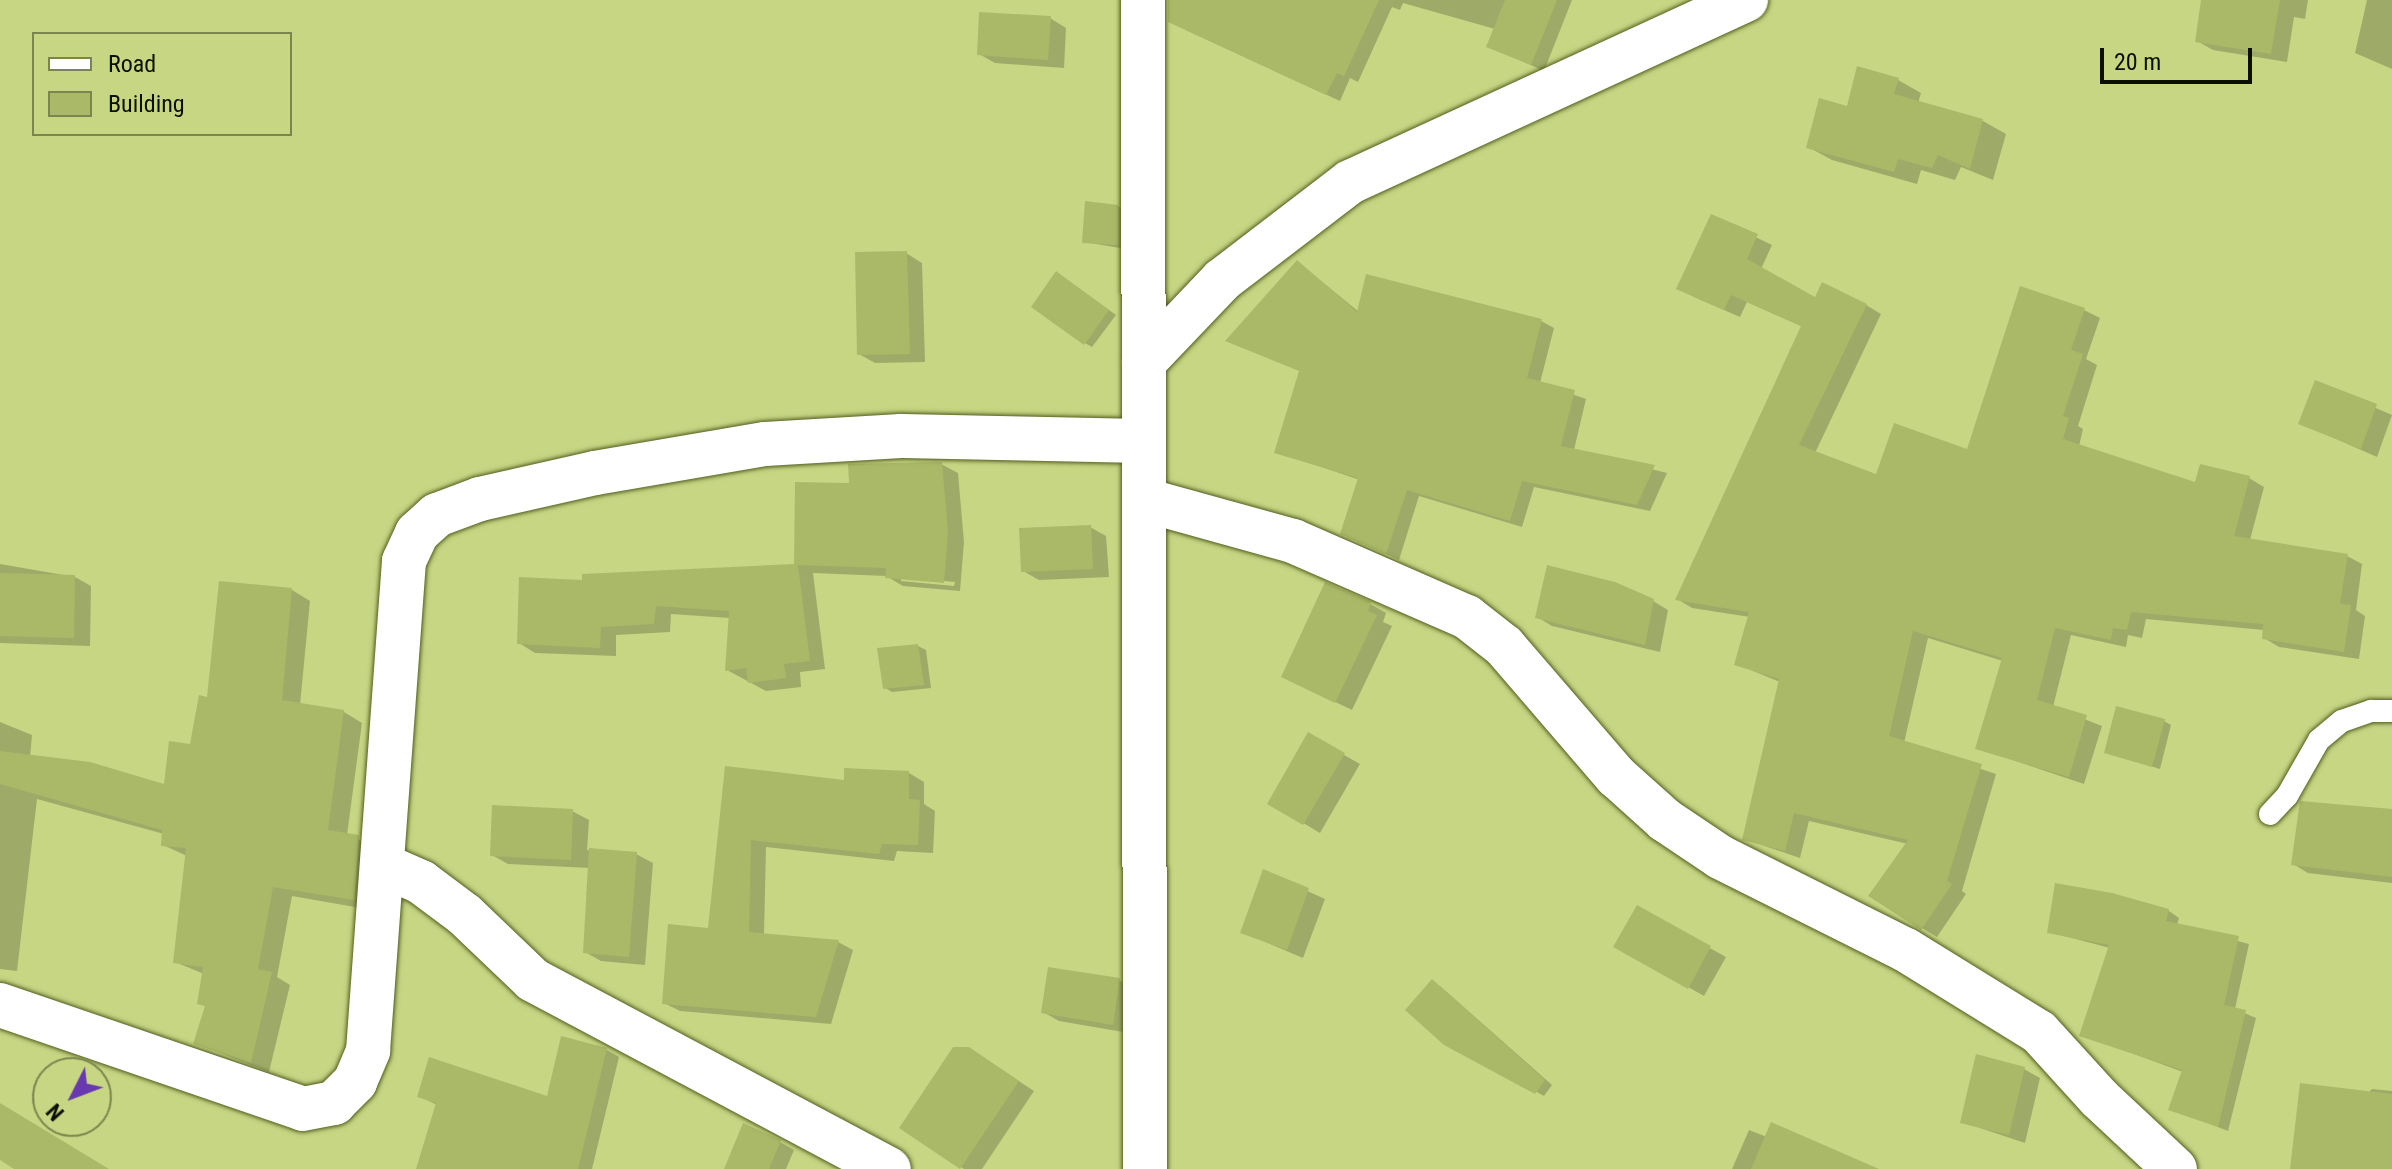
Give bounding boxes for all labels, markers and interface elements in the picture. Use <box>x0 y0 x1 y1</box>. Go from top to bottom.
legend <box>32 32 292 136</box>
scale bar <box>2104 32 2256 82</box>
text: 20 m <box>2114 48 2161 76</box>
text: Road <box>108 50 156 78</box>
text: Building <box>108 90 185 118</box>
north arrow <box>32 1057 112 1137</box>
text: N <box>41 1099 69 1125</box>

